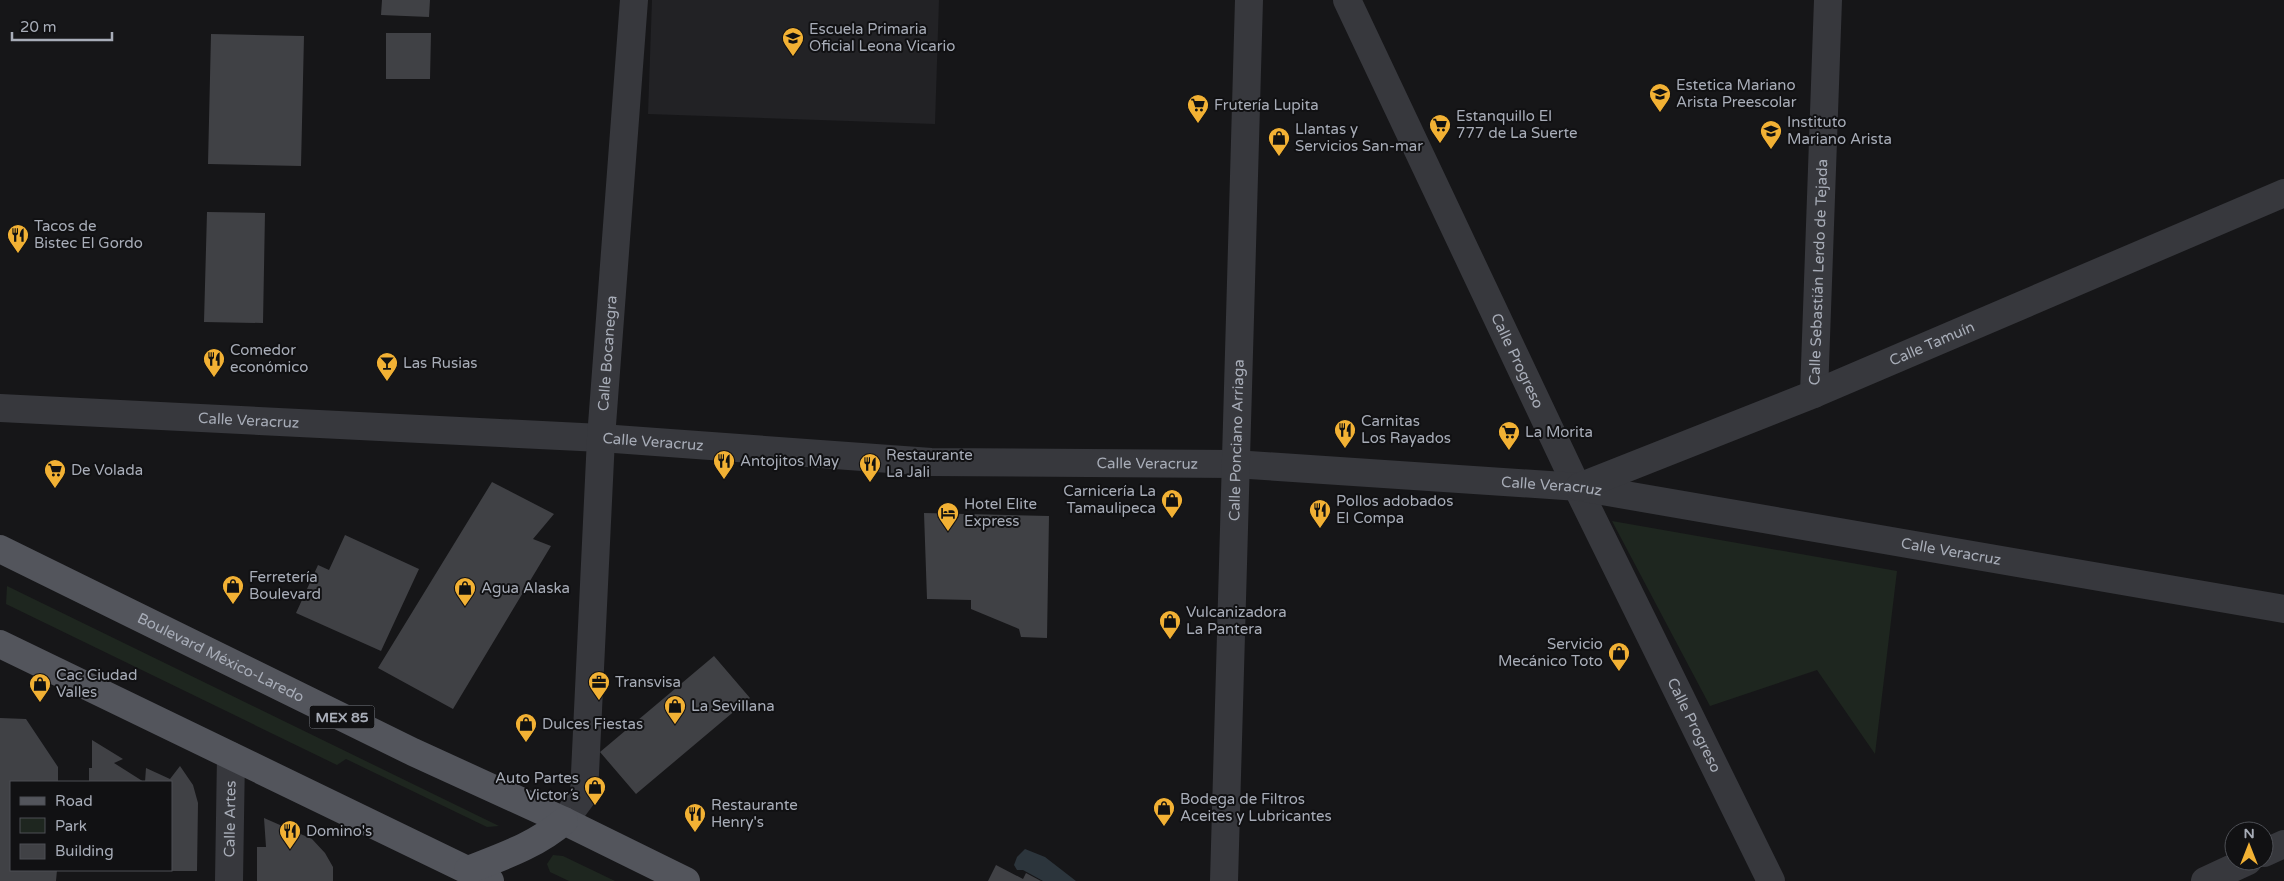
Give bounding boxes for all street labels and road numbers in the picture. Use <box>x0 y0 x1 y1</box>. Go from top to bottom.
street label: Calle Sebastián Lerdo de Tejada <box>1805 159 1831 386</box>
street label: Calle Bocanegra <box>594 295 621 412</box>
street label: Calle Progreso <box>1487 310 1548 411</box>
street label: Calle Tamuín <box>1887 317 1977 370</box>
street label: Calle Ponciano Arriaga <box>1225 359 1248 521</box>
street label: Calle Veracruz <box>198 409 300 432</box>
street label: Calle Veracruz <box>602 429 704 454</box>
street label: Calle Veracruz <box>1097 454 1198 473</box>
street label: Calle Veracruz <box>1500 473 1604 500</box>
street label: Calle Veracruz <box>1900 534 2003 569</box>
street label: Boulevard México-Laredo <box>134 609 307 706</box>
street label: Calle Progreso <box>1663 675 1725 775</box>
road number: MEX 85 <box>310 706 374 729</box>
street label: Calle Artes <box>220 780 240 858</box>

